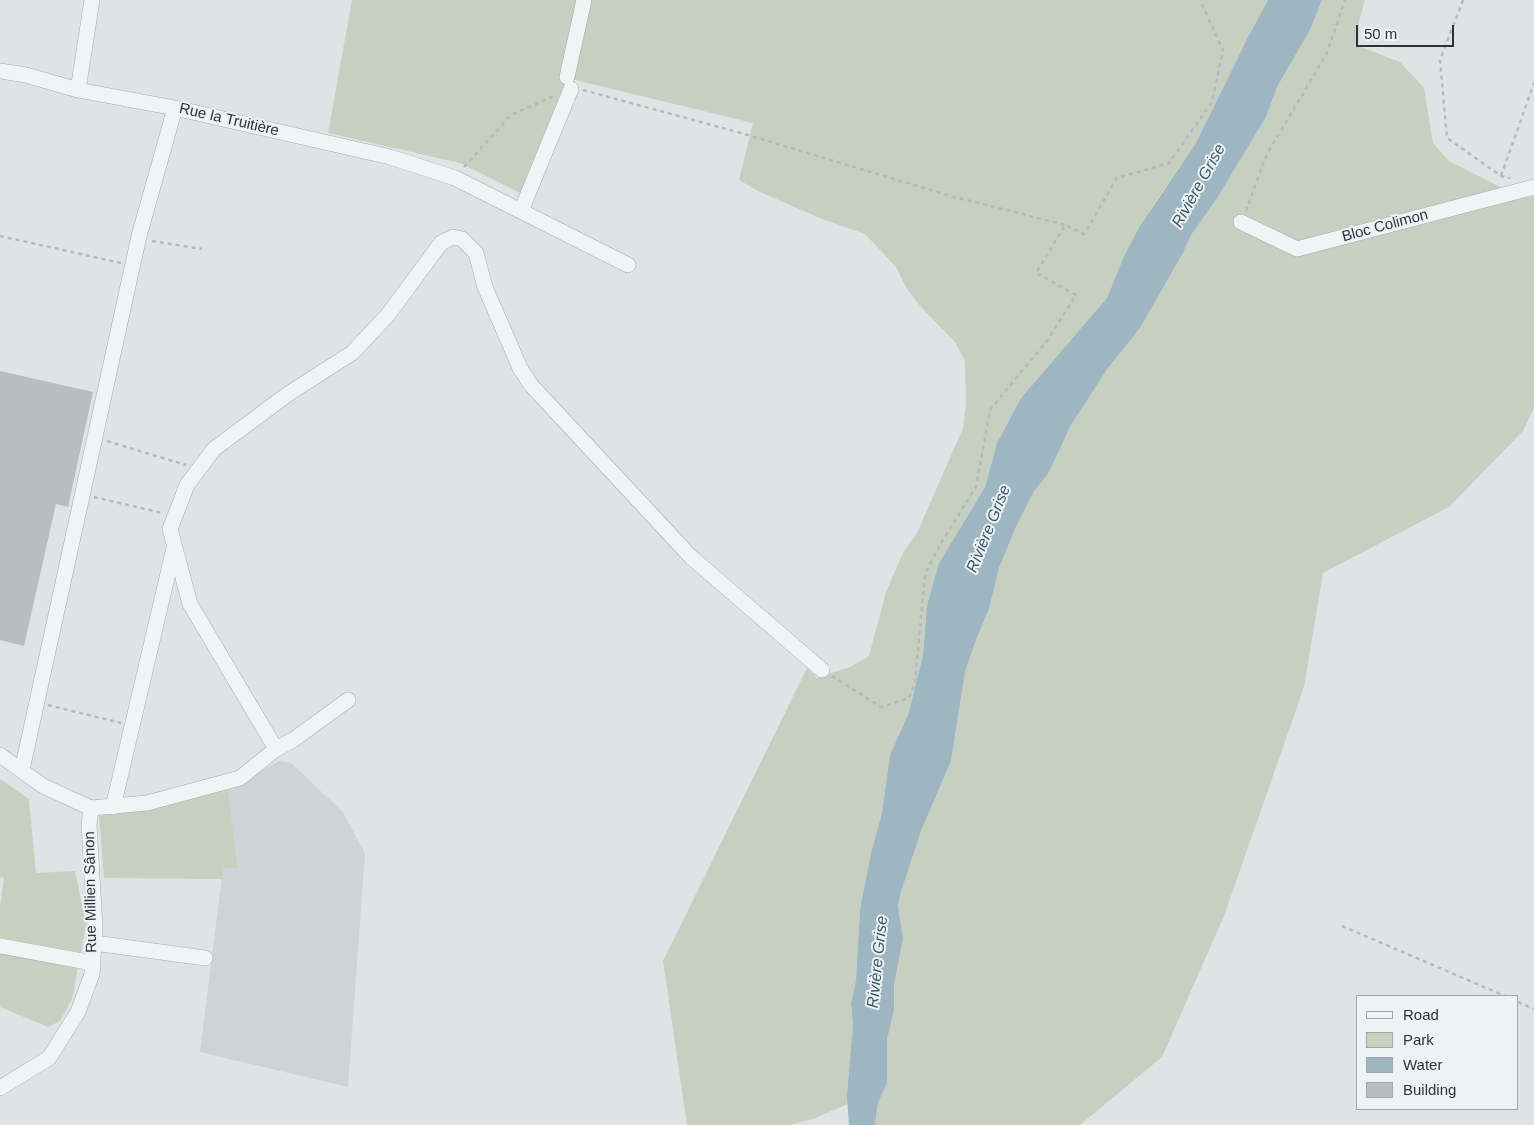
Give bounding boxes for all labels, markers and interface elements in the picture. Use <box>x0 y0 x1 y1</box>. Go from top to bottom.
scale bar <box>1359 15 1456 47</box>
text: 50 m <box>1364 25 1397 42</box>
street label: Rue la Truitière <box>177 100 281 140</box>
water label: Rivière Grise <box>1168 141 1230 231</box>
street label: Bloc Colimon <box>1340 206 1430 246</box>
water label: Rivière Grise <box>963 483 1015 575</box>
street label: Rue Millien Sânon <box>81 831 101 953</box>
water label: Rivière Grise <box>864 915 892 1009</box>
legend <box>1356 995 1519 1110</box>
text: Road <box>1403 1006 1439 1023</box>
text: Park <box>1403 1031 1434 1048</box>
text: Water <box>1403 1056 1442 1073</box>
text: Building <box>1403 1081 1456 1098</box>

